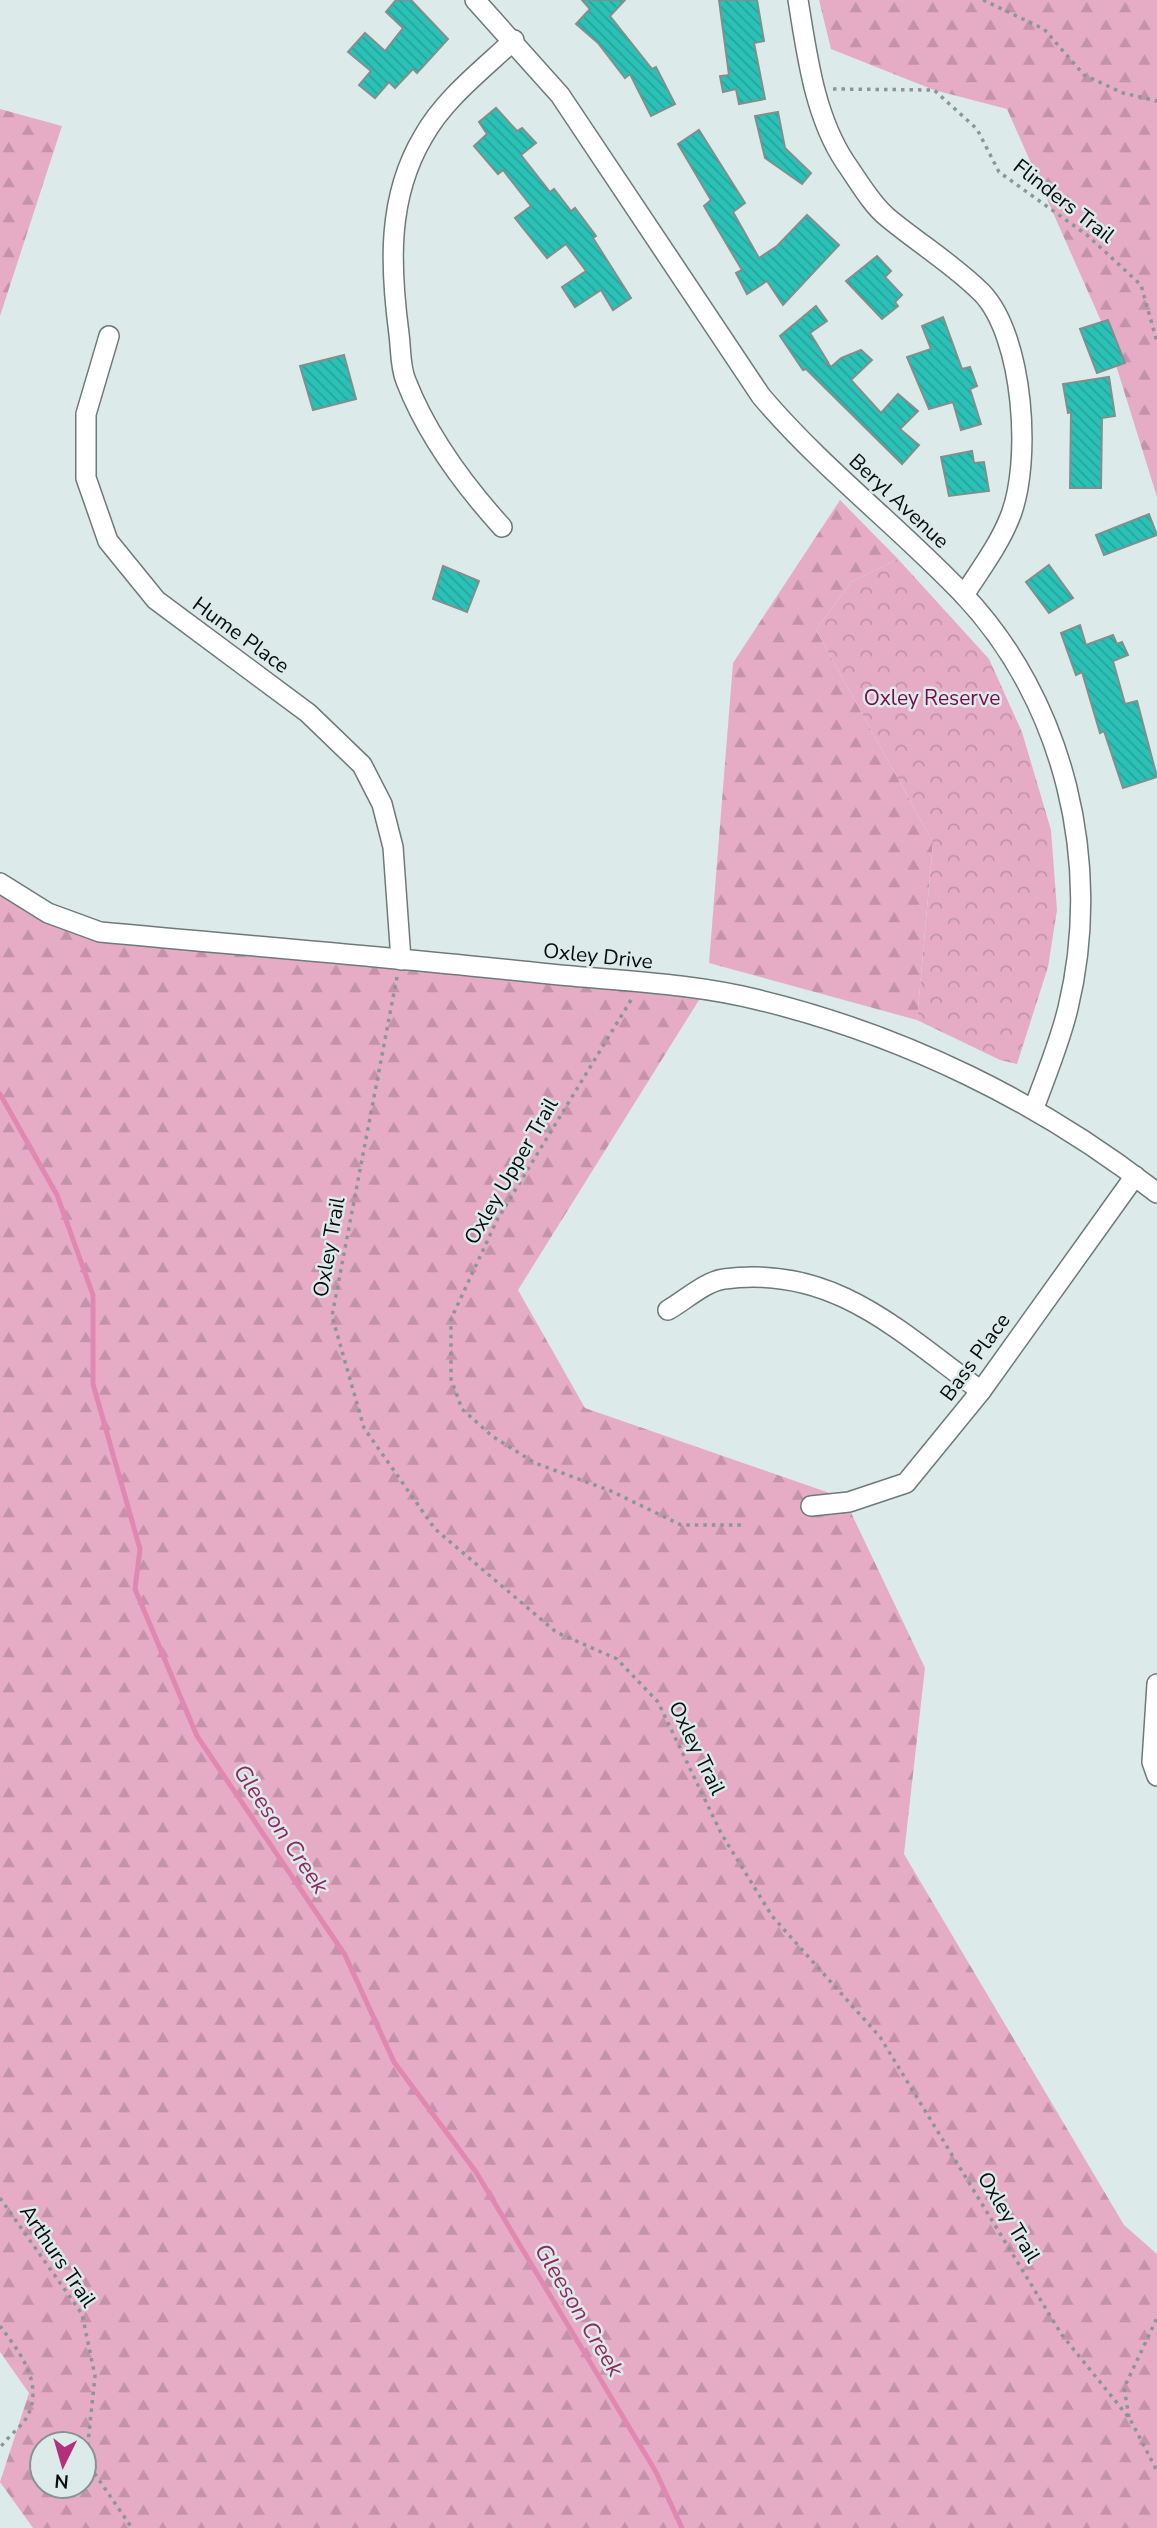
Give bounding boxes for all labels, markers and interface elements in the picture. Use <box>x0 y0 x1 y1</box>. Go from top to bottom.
street label: Flinders Trail <box>1007 153 1121 250</box>
street label: Beryl Avenue <box>843 447 955 555</box>
street label: Hume Place <box>187 590 295 680</box>
park label: Oxley Reserve <box>864 684 1000 712</box>
street label: Oxley Drive <box>542 936 654 976</box>
street label: Oxley Upper Trail <box>458 1092 565 1249</box>
street label: Oxley Trail <box>306 1194 352 1299</box>
street label: Bass Place <box>934 1307 1016 1407</box>
street label: Oxley Trail <box>662 1696 732 1800</box>
water label: Gleeson Creek <box>226 1758 336 1900</box>
street label: Oxley Trail <box>971 2166 1047 2268</box>
street label: Arthurs Trail <box>13 2199 103 2313</box>
water label: Gleeson Creek <box>527 2238 631 2383</box>
north arrow <box>28 2430 98 2500</box>
text: N <box>53 2467 70 2495</box>

